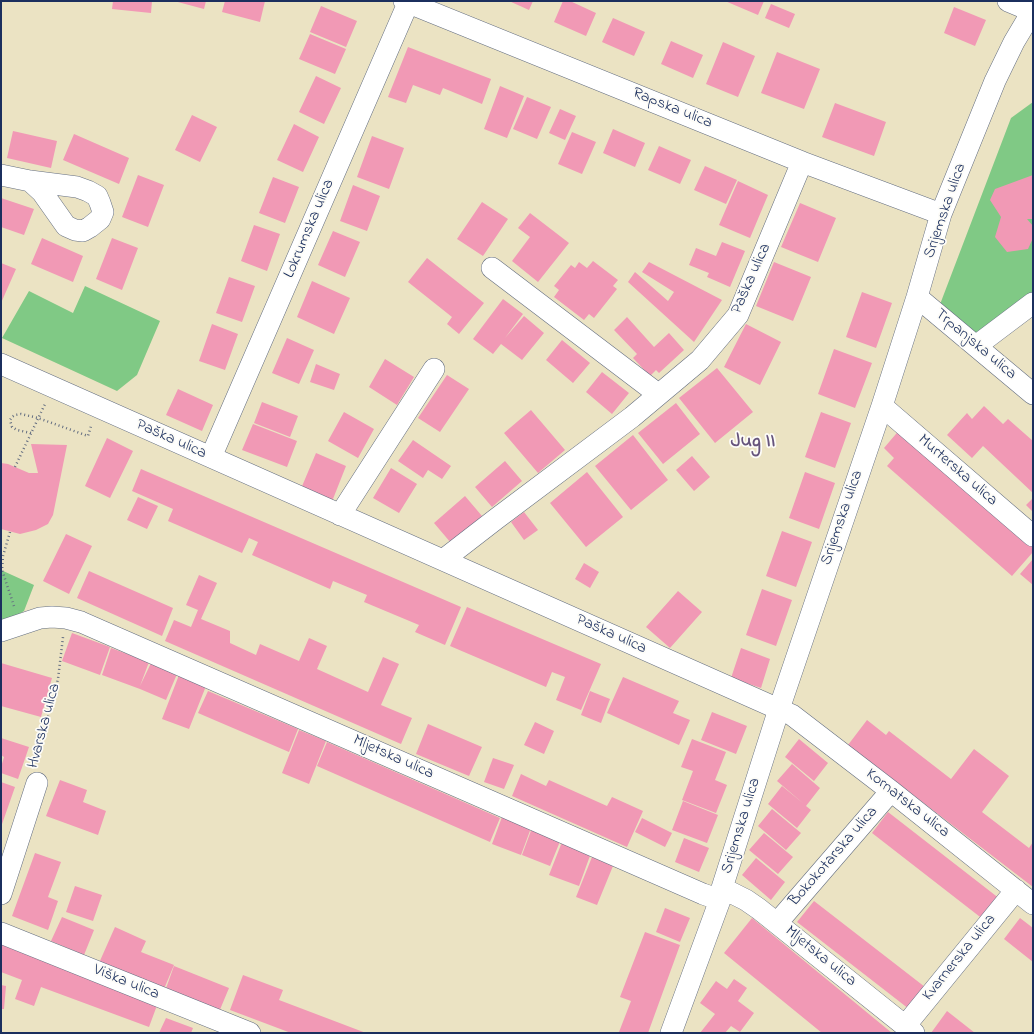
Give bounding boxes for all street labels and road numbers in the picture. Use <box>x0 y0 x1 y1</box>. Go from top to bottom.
street label: Rapska ulica <box>629 84 715 134</box>
street label: Srijemska ulica <box>921 161 971 261</box>
street label: Lokrumska ulica <box>281 177 339 281</box>
street label: Paška ulica <box>728 241 776 317</box>
street label: Trpanjska ulica <box>930 305 1020 385</box>
street label: Paška ulica <box>133 416 209 464</box>
street label: Murterska ulica <box>913 431 1001 511</box>
street label: Srijemska ulica <box>818 468 868 568</box>
street label: Paška ulica <box>573 611 649 659</box>
street label: Hvarska ulica <box>24 681 66 771</box>
street label: Mljetska ulica <box>350 732 436 784</box>
street label: Kornatska ulica <box>861 765 953 843</box>
street label: Srijemska ulica <box>718 776 766 876</box>
street label: Bokokotarska ulica <box>785 803 883 911</box>
street label: Kvarnerska ulica <box>919 911 1001 1005</box>
street label: Mljetska ulica <box>780 922 860 992</box>
street label: Viška ulica <box>90 961 162 1005</box>

